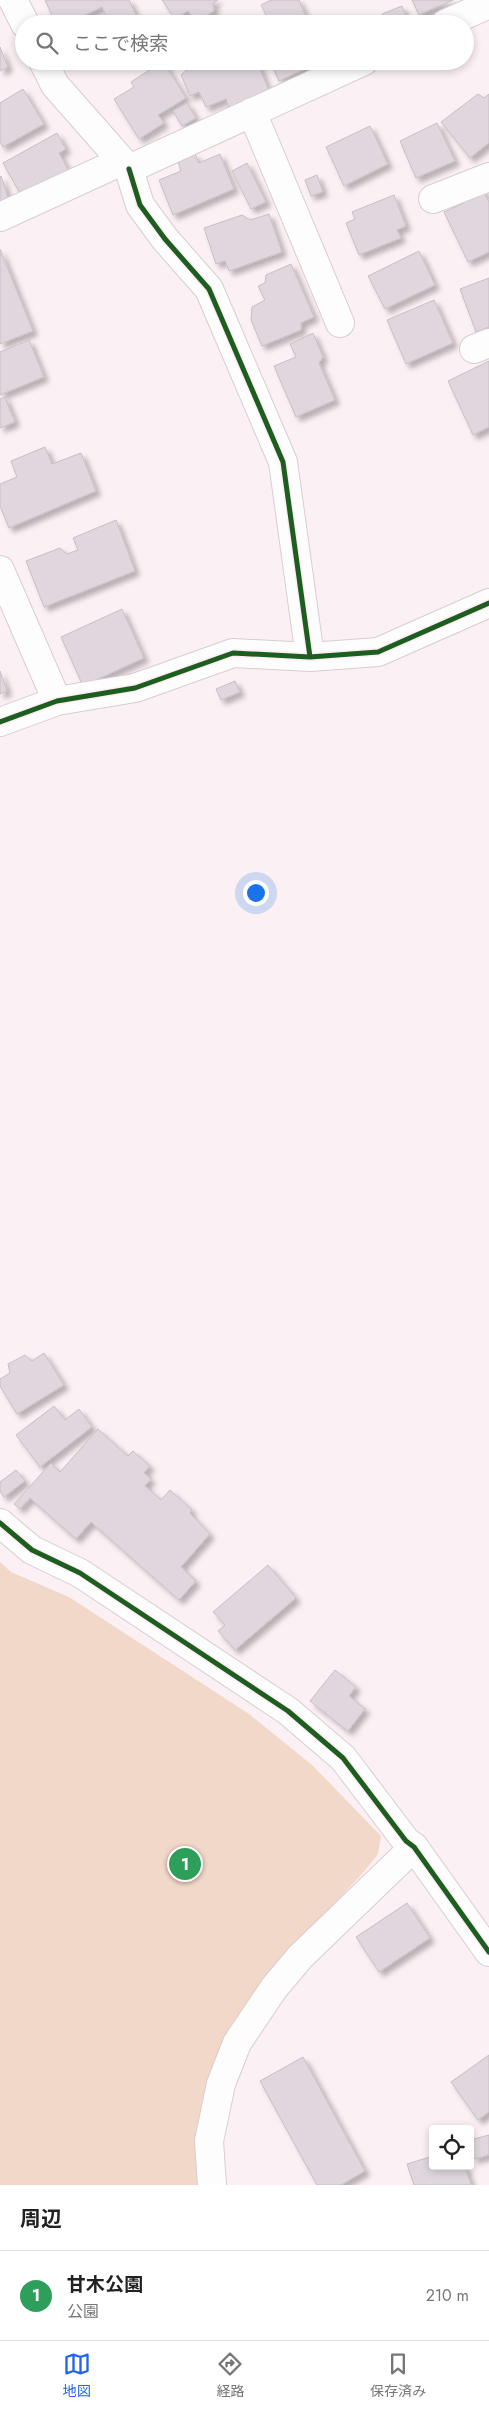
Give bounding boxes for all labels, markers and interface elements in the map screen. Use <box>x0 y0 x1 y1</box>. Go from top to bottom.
search box <box>15 15 474 70</box>
icon: search <box>33 29 61 57</box>
text: ここで検索 <box>73 30 168 57</box>
your location <box>243 880 269 906</box>
pin: 1 <box>169 1845 201 1883</box>
map controls <box>429 2125 474 2170</box>
button: locate <box>429 2125 474 2170</box>
text: 周辺 <box>20 2204 62 2234</box>
text: 甘木公園 <box>67 2271 143 2298</box>
text: 1 <box>32 2284 40 2307</box>
text: 210 m <box>426 2284 469 2307</box>
text: 公園 <box>67 2300 99 2323</box>
tab: 地図 <box>63 2350 91 2401</box>
tab: 経路 <box>216 2350 244 2401</box>
tab: 保存済み <box>370 2350 426 2401</box>

